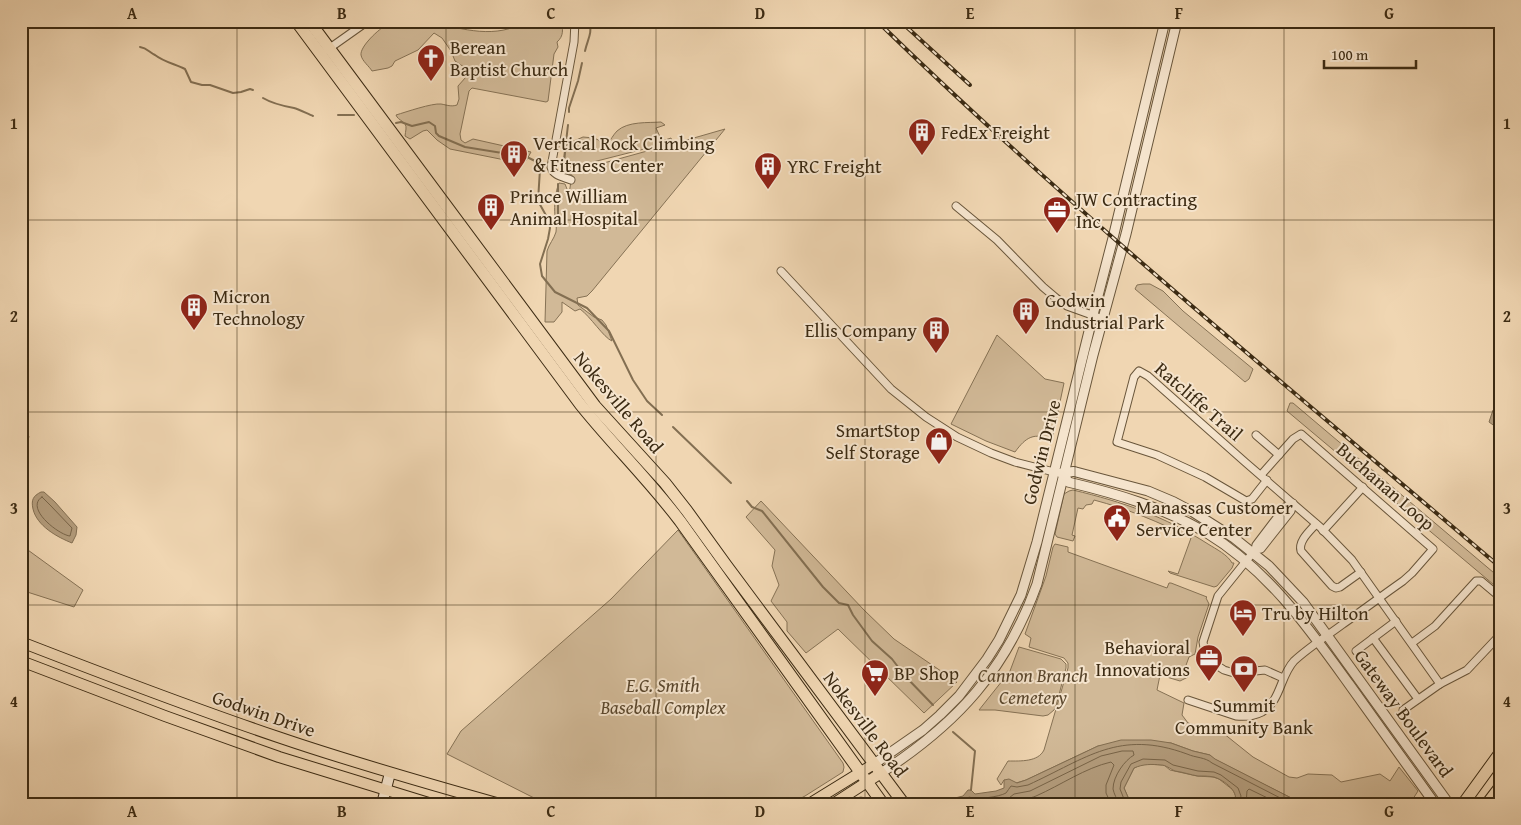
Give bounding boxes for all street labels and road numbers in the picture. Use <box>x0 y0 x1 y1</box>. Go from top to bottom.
street label: Nokesville Road <box>568 345 671 460</box>
street label: Ratcliffe Trail <box>1149 355 1249 447</box>
street label: Godwin Drive <box>1014 396 1068 507</box>
street label: Buchanan Loop <box>1331 435 1441 537</box>
street label: Gateway Boulevard <box>1348 643 1461 784</box>
street label: Nokesville Road <box>817 665 916 783</box>
street label: Godwin Drive <box>209 682 319 744</box>

